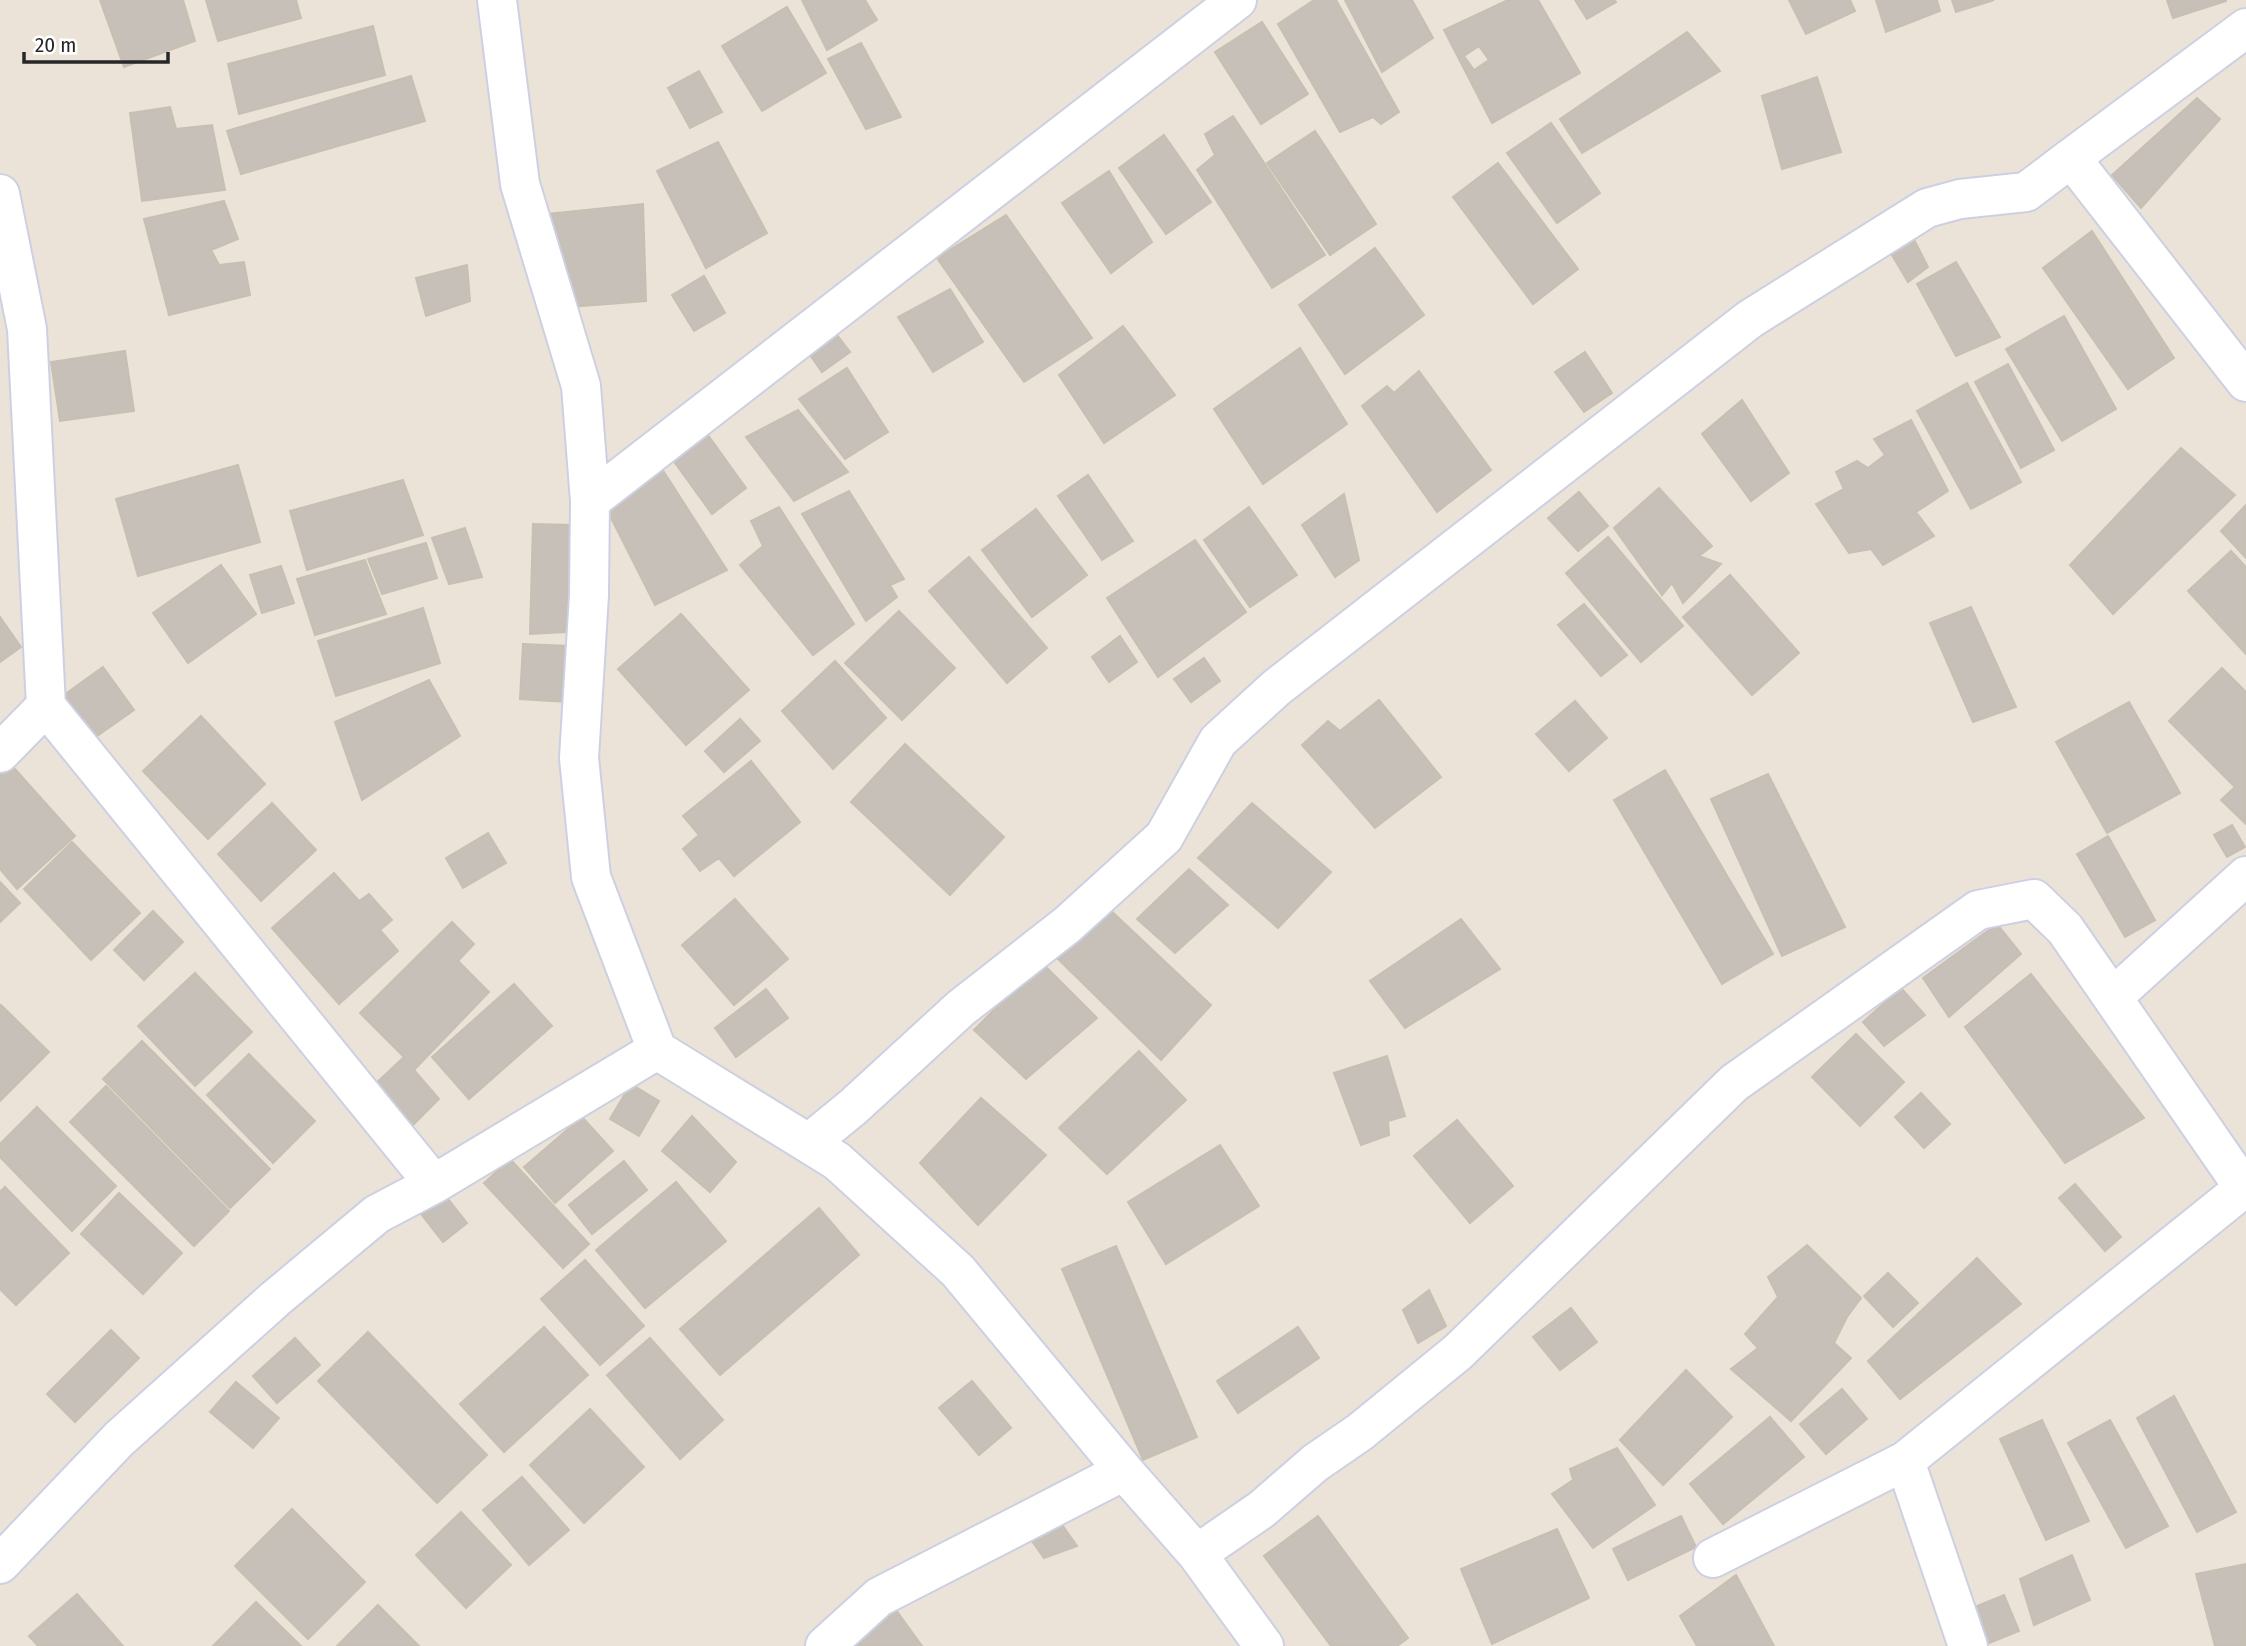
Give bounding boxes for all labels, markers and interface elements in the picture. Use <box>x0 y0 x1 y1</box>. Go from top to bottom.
scale bar <box>24 21 168 65</box>
text: 20 m <box>35 32 76 58</box>

